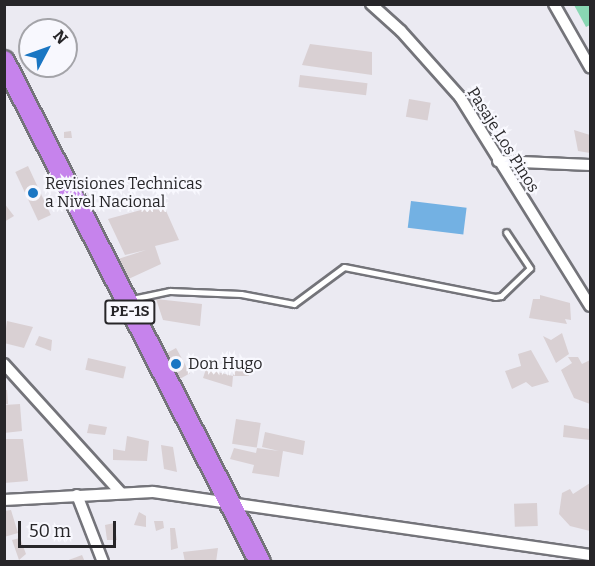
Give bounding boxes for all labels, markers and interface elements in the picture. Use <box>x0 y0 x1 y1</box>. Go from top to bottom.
north arrow <box>18 18 78 78</box>
text: N <box>49 26 72 48</box>
street label: Pasaje Los Pinos <box>463 84 543 196</box>
place label: Revisiones Technicas a Nivel Nacional <box>45 174 202 212</box>
marker: Revisiones Technicas a Nivel Nacional <box>26 186 40 200</box>
road number: PE-1S <box>103 300 157 324</box>
place label: Don Hugo <box>188 354 262 374</box>
marker: Don Hugo <box>169 357 183 371</box>
scale bar <box>21 509 118 547</box>
text: 50 m <box>29 520 71 542</box>

